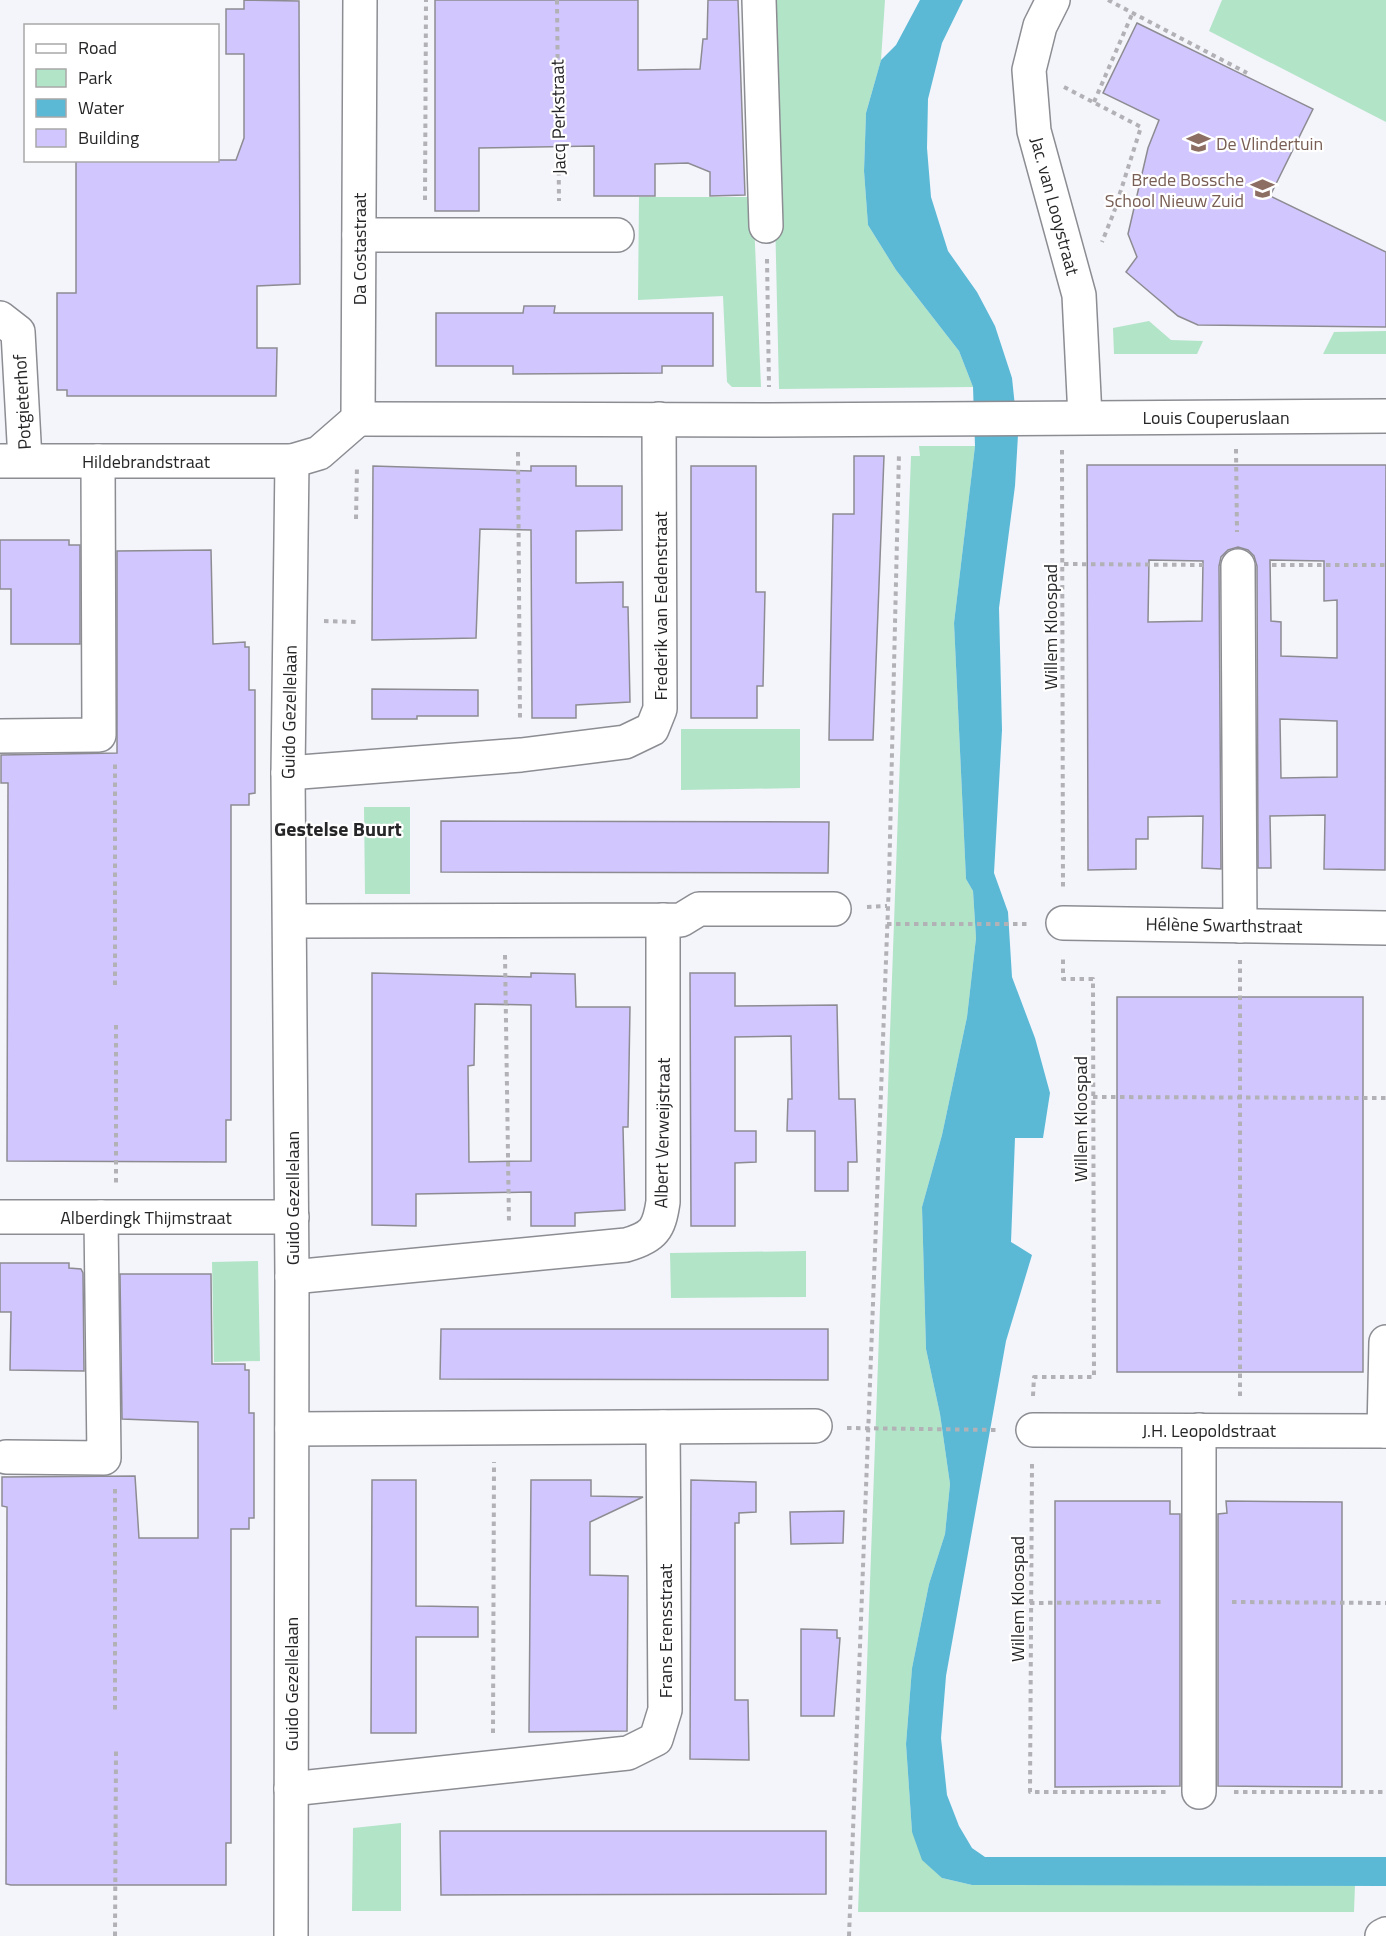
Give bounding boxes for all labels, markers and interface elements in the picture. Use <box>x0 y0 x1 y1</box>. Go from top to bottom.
legend <box>24 24 219 162</box>
text: Road <box>78 34 117 61</box>
street label: Jacq Perkstraat <box>543 58 573 175</box>
text: Park <box>78 64 113 91</box>
text: Water <box>78 94 124 121</box>
text: Building <box>78 124 139 151</box>
school or university icon: De Vlindertuin <box>1185 130 1211 156</box>
place label: De Vlindertuin <box>1216 130 1323 157</box>
street label: Jac. van Looystraat <box>1024 134 1087 279</box>
place label: Brede Bossche School Nieuw Zuid <box>1105 166 1244 214</box>
school or university icon: Brede Bossche School Nieuw Zuid <box>1249 176 1275 202</box>
street label: Da Costastraat <box>346 192 373 305</box>
street label: Potgieterhof <box>6 354 38 450</box>
street label: Louis Couperuslaan <box>1142 404 1290 431</box>
street label: Hildebrandstraat <box>82 448 211 475</box>
street label: Frederik van Eedenstraat <box>647 511 674 701</box>
street label: Willem Kloospad <box>1037 564 1064 690</box>
street label: Guido Gezellelaan <box>274 645 304 779</box>
district label: Gestelse Buurt <box>274 813 402 844</box>
street label: Hélène Swarthstraat <box>1145 910 1303 940</box>
street label: Willem Kloospad <box>1067 1056 1094 1182</box>
street label: Albert Verweijstraat <box>647 1057 677 1209</box>
street label: Guido Gezellelaan <box>279 1131 306 1265</box>
street label: Alberdingk Thijmstraat <box>60 1204 233 1231</box>
street label: J.H. Leopoldstraat <box>1142 1417 1277 1444</box>
street label: Willem Kloospad <box>1004 1536 1031 1662</box>
street label: Frans Erensstraat <box>652 1563 679 1698</box>
street label: Guido Gezellelaan <box>278 1617 305 1751</box>

